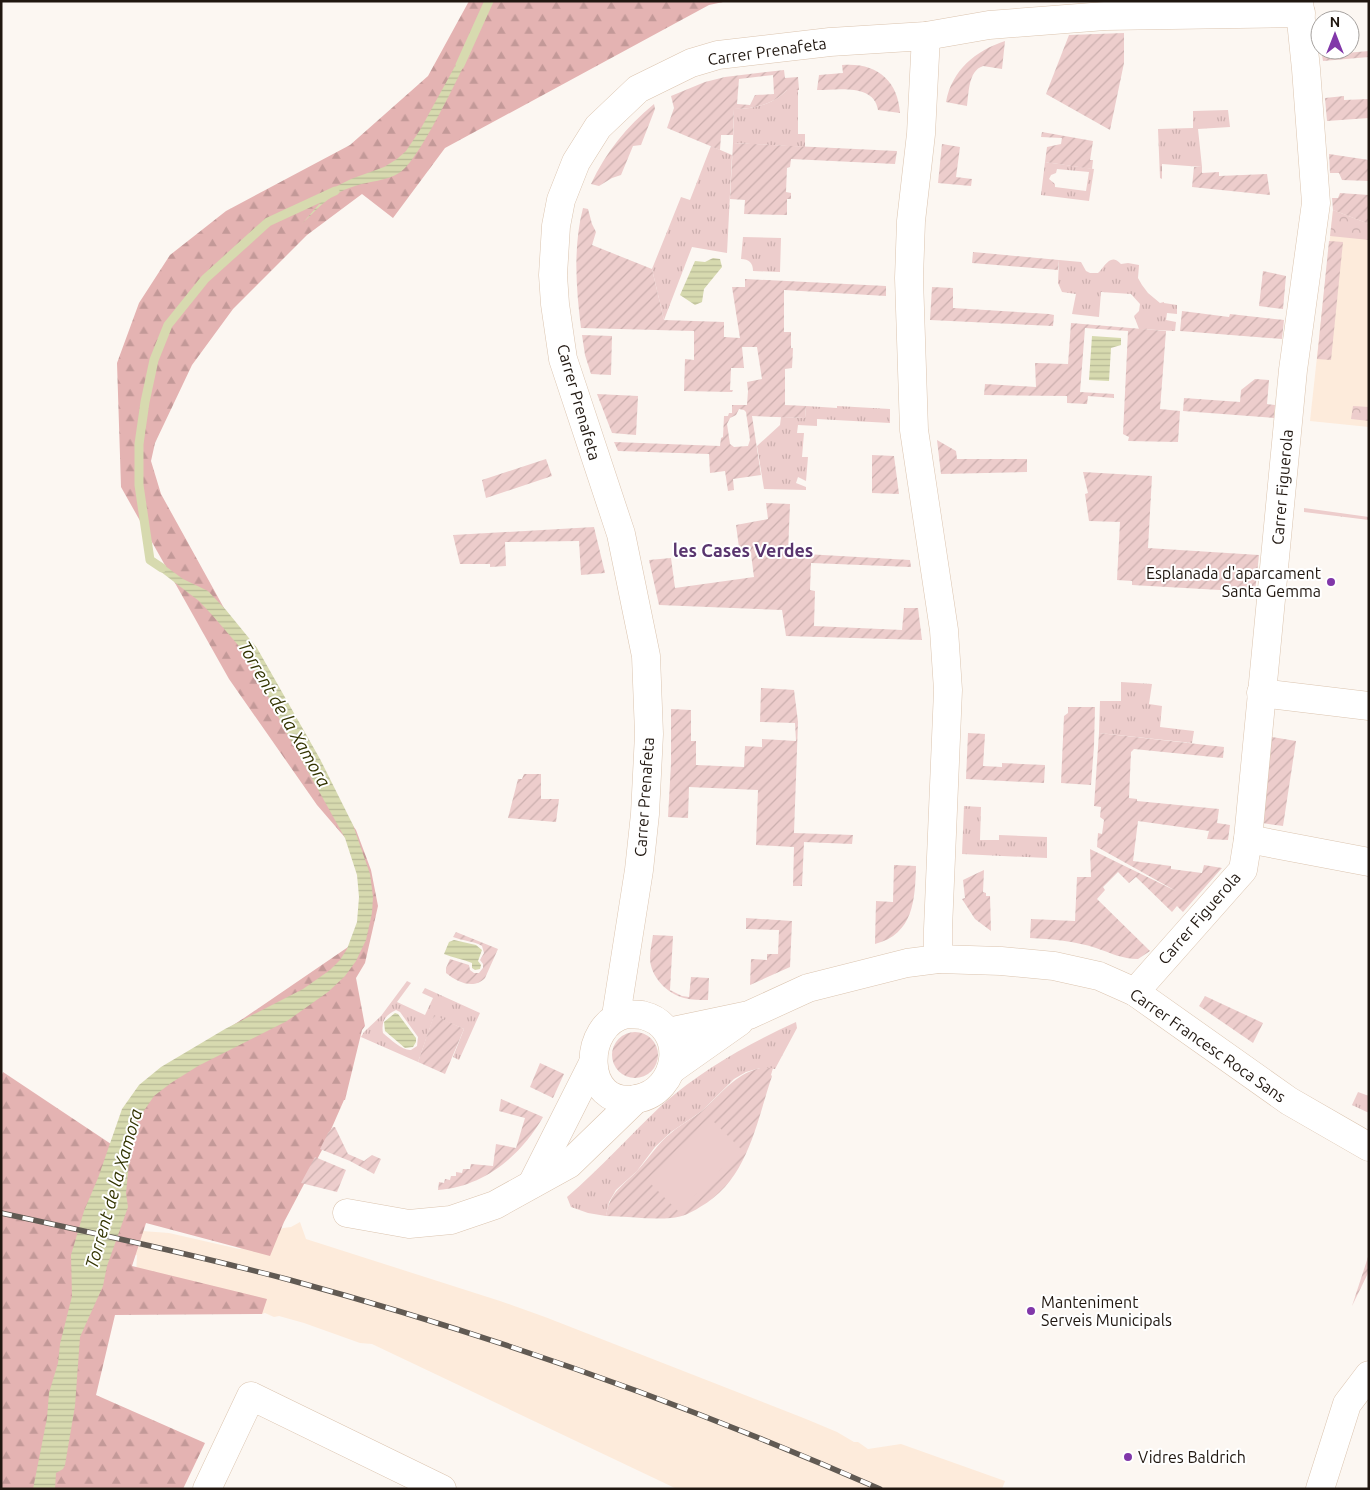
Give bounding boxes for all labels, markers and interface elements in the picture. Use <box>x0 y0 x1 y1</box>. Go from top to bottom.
north arrow <box>1310 10 1360 60</box>
text: N <box>1330 14 1340 30</box>
street label: Carrer Prenafeta <box>706 34 828 68</box>
street label: Carrer Prenafeta <box>554 342 604 462</box>
street label: Carrer Figuerola <box>1268 428 1296 546</box>
district label: les Cases Verdes <box>673 540 813 560</box>
place label: Esplanada d'aparcament Santa Gemma <box>1146 564 1322 600</box>
marker: Esplanada d'aparcament Santa Gemma <box>1325 576 1337 588</box>
water label: Torrent de la Xamora <box>235 637 335 790</box>
street label: Carrer Prenafeta <box>631 737 657 857</box>
street label: Carrer Figuerola <box>1154 868 1244 968</box>
street label: Carrer Francesc Roca Sans <box>1127 984 1289 1106</box>
water label: Torrent de la Xamora <box>81 1106 146 1271</box>
place label: Manteniment Serveis Municipals <box>1041 1293 1172 1329</box>
marker: Manteniment Serveis Municipals <box>1025 1305 1037 1317</box>
place label: Vidres Baldrich <box>1138 1448 1246 1466</box>
marker: Vidres Baldrich <box>1122 1451 1134 1463</box>

